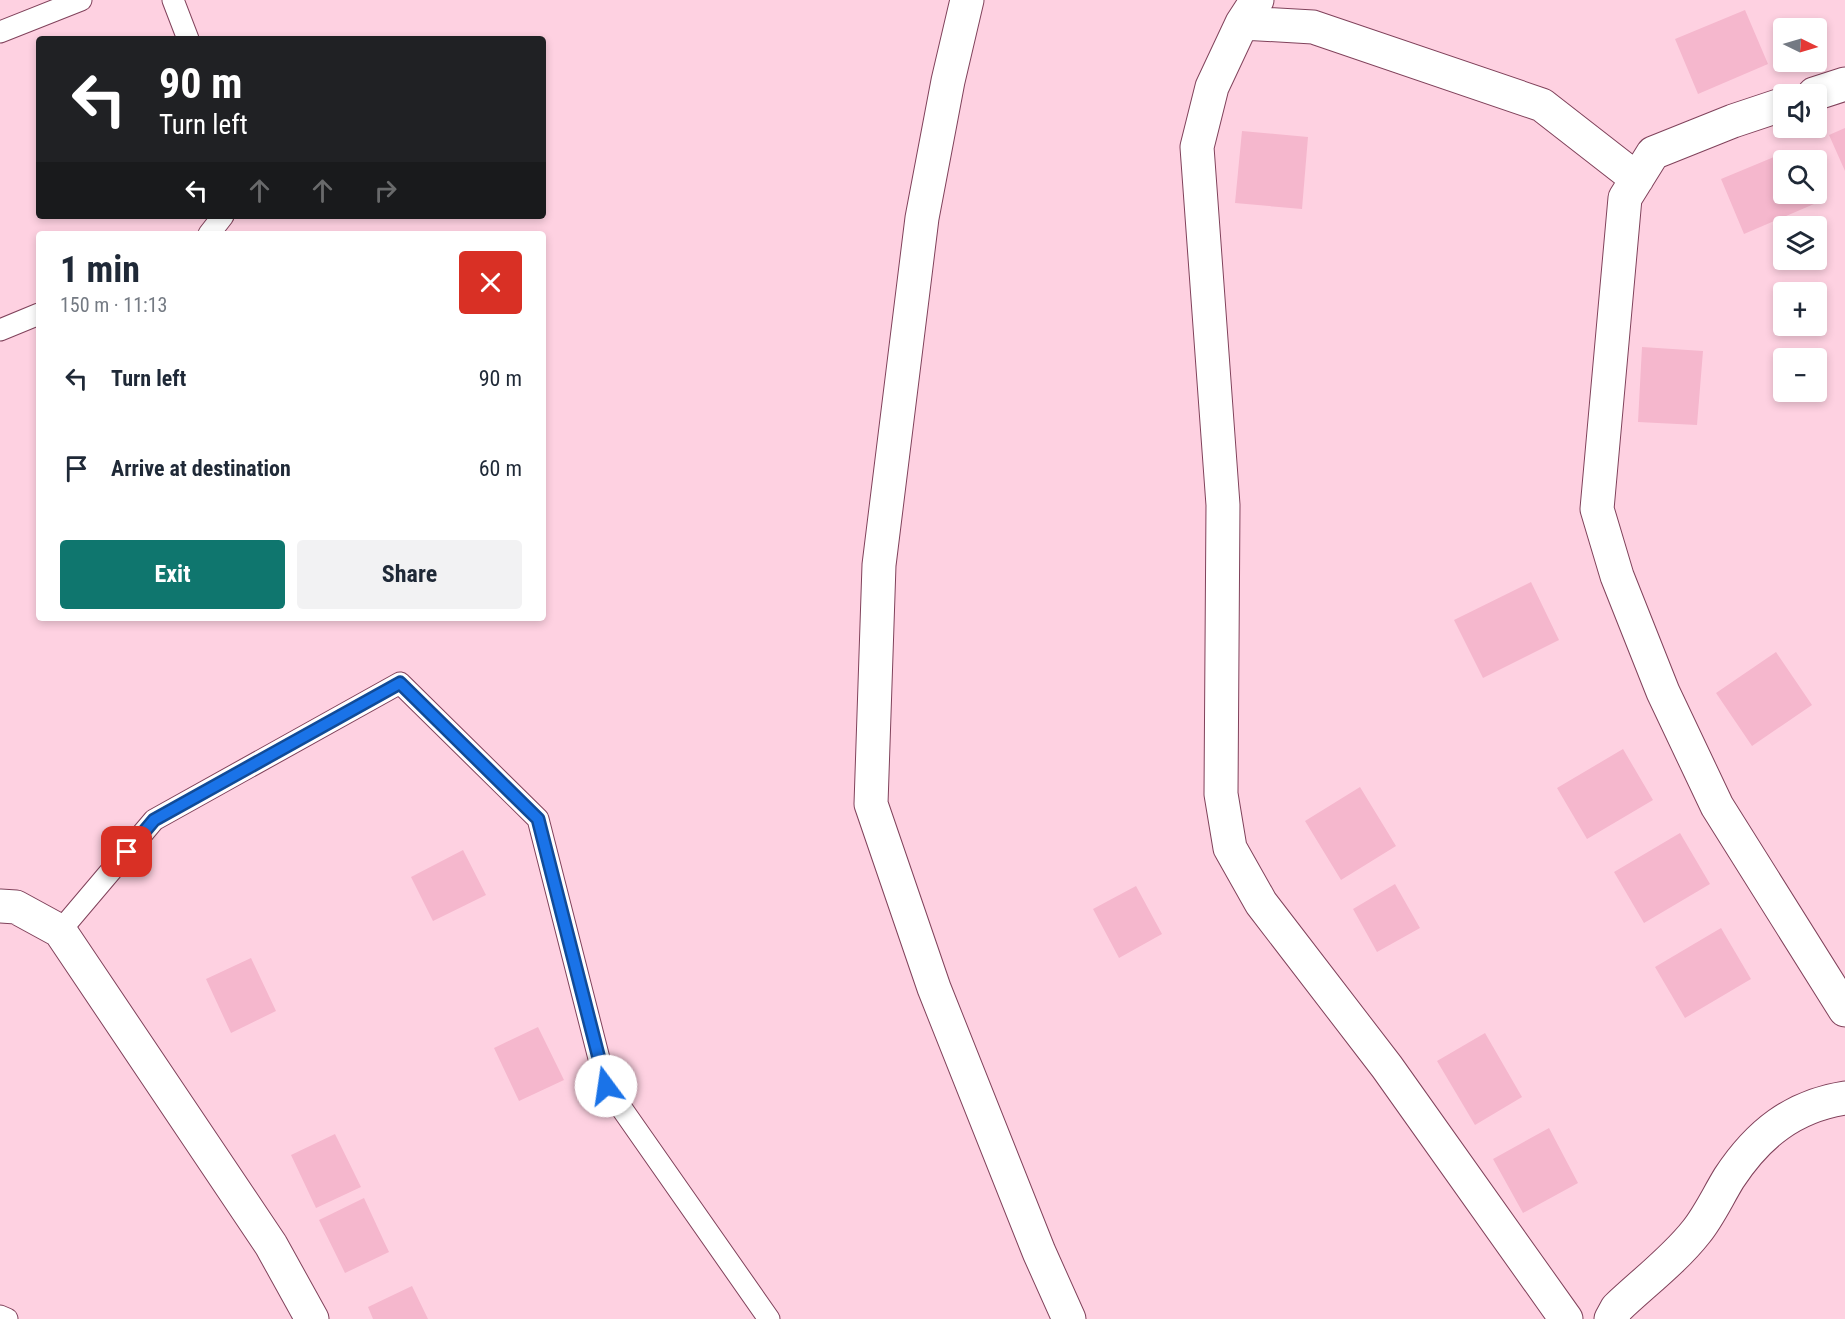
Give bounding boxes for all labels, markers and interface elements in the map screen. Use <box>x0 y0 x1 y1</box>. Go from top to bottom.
north arrow <box>1773 18 1827 72</box>
map controls <box>1773 18 1827 402</box>
text: 90 m <box>159 59 242 108</box>
icon: left <box>60 60 138 138</box>
button: sound <box>1773 84 1827 138</box>
text: Turn left <box>159 109 248 141</box>
button: search <box>1773 150 1827 204</box>
icon: left <box>180 174 213 207</box>
icon: ahead <box>243 174 276 207</box>
icon: ahead <box>306 174 339 207</box>
icon: right <box>369 174 402 207</box>
button: layers <box>1773 216 1827 270</box>
text: 1 min <box>60 249 140 291</box>
button: close <box>459 251 522 314</box>
button: + <box>1773 282 1827 336</box>
text: 150 m · 11:13 <box>60 293 167 317</box>
button: − <box>1773 348 1827 402</box>
icon: left <box>60 362 93 395</box>
text: Turn left <box>111 366 186 391</box>
text: 90 m <box>479 366 522 391</box>
icon: arrive <box>60 452 93 485</box>
text: Arrive at destination <box>111 456 291 481</box>
text: 60 m <box>479 456 522 481</box>
button: Exit <box>60 540 285 609</box>
button: Share <box>297 540 522 609</box>
pin <box>101 826 152 877</box>
icon: arrive <box>110 835 143 868</box>
position arrow <box>574 1054 638 1118</box>

